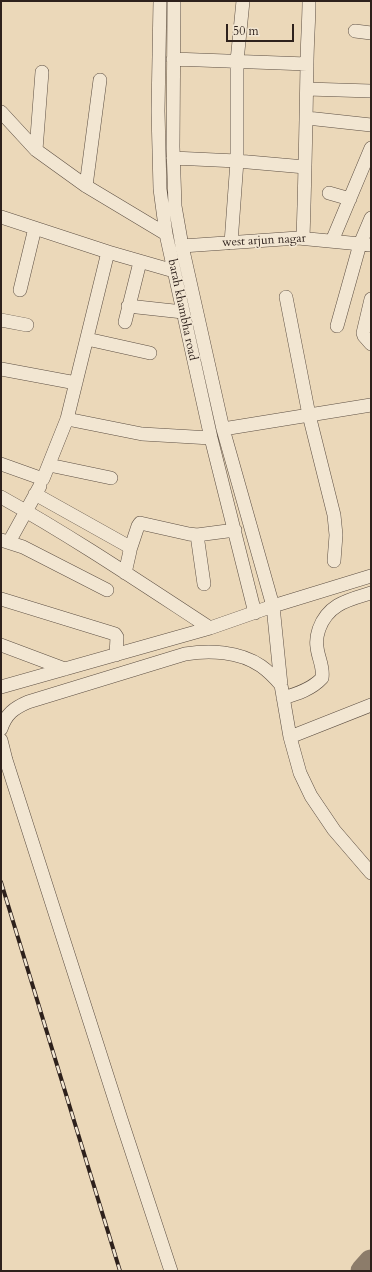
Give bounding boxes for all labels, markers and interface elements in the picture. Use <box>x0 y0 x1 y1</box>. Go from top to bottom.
scale bar <box>228 16 296 42</box>
text: 50 m <box>233 23 259 39</box>
street label: west arjun nagar <box>222 232 306 250</box>
street label: barah khambha road <box>164 258 200 362</box>

